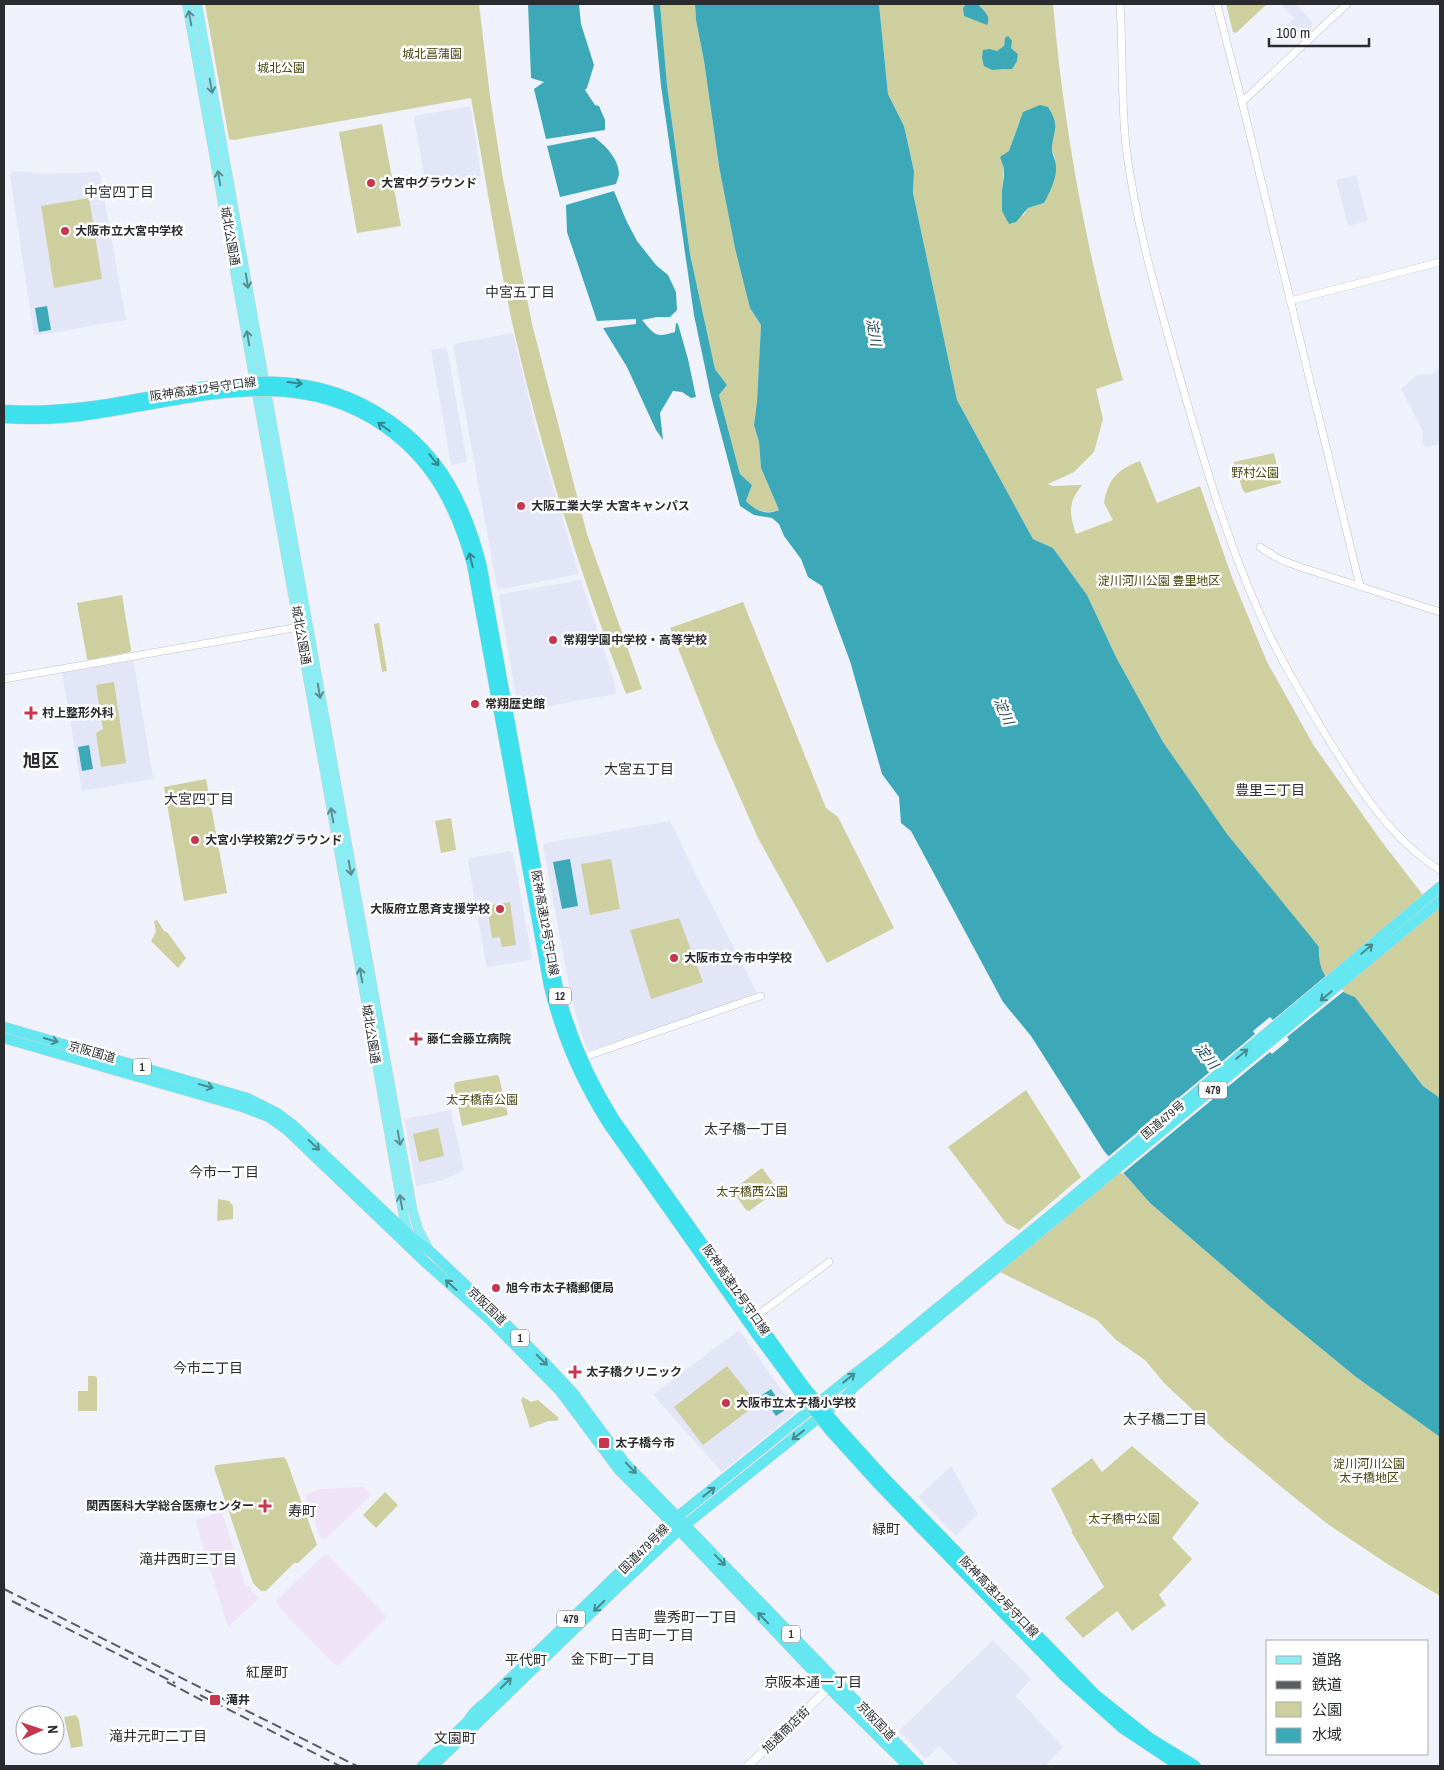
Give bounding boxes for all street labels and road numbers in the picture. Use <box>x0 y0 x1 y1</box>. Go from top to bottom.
street label: 城北公園通 <box>217 205 243 267</box>
street label: 阪神高速12号守口線 <box>149 374 257 404</box>
street label: 城北公園通 <box>288 604 314 666</box>
street label: 阪神高速12号守口線 <box>528 869 562 977</box>
road number: 12 <box>549 988 571 1004</box>
street label: 城北公園通 <box>358 1003 384 1065</box>
street label: 京阪国道 <box>67 1038 117 1066</box>
road number: 1 <box>133 1058 151 1076</box>
road number: 479 <box>1199 1082 1227 1098</box>
street label: 国道479号 <box>1138 1097 1188 1143</box>
street label: 阪神高速12号守口線 <box>699 1242 773 1338</box>
street label: 京阪国道 <box>464 1284 510 1328</box>
road number: 1 <box>511 1330 529 1346</box>
street label: 国道479号線 <box>616 1521 672 1577</box>
street label: 阪神高速12号守口線 <box>956 1553 1042 1641</box>
road number: 479 <box>557 1610 585 1628</box>
road number: 1 <box>782 1626 800 1642</box>
street label: 京阪国道 <box>854 1698 898 1744</box>
street label: 旭通商店街 <box>759 1703 813 1757</box>

